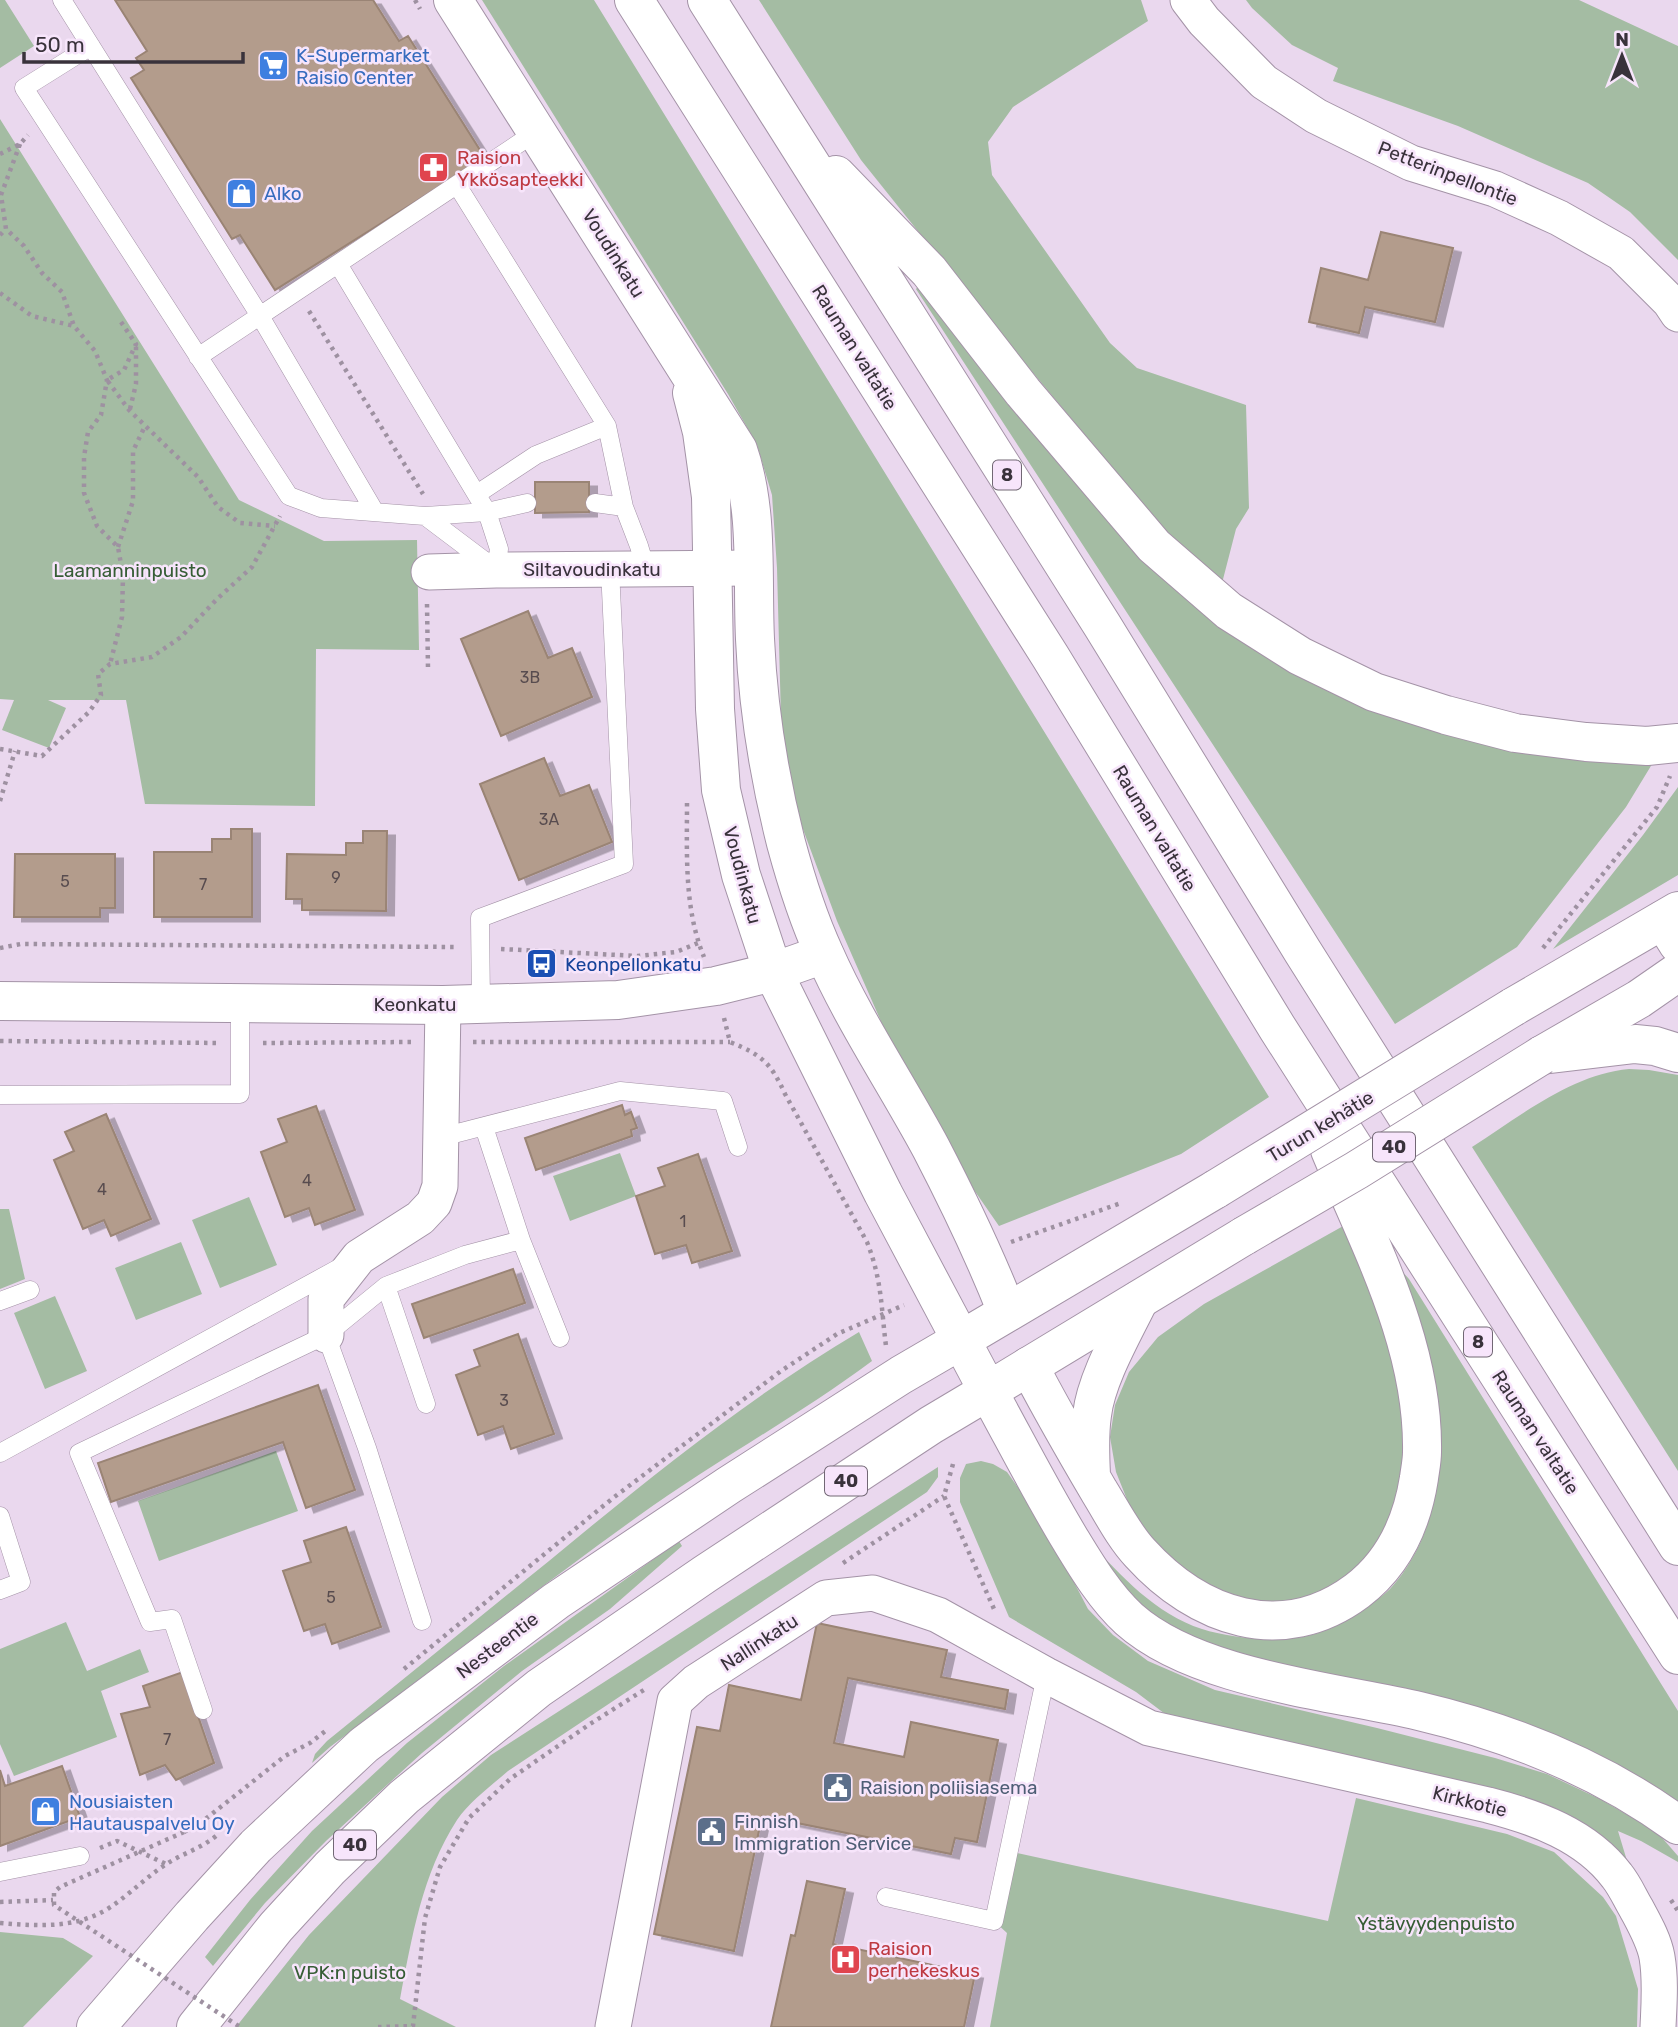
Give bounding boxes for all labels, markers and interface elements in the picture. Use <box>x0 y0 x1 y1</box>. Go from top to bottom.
scale bar <box>24 21 243 65</box>
north arrow <box>1587 21 1657 91</box>
text: N <box>1615 28 1629 51</box>
text: 50 m <box>35 32 85 57</box>
place label: K-Supermarket Raisio Center <box>296 44 430 89</box>
supermarket icon: K-Supermarket Raisio Center <box>256 49 290 83</box>
street label: Petterinpellontie <box>1375 136 1521 211</box>
place label: Raision Ykkösapteekki <box>457 146 584 191</box>
pharmacy icon: Raision Ykkösapteekki <box>417 151 451 185</box>
shop icon: Alko <box>224 176 258 210</box>
place label: Alko <box>264 182 302 205</box>
street label: Voudinkatu <box>577 205 650 302</box>
street label: Rauman valtatie <box>807 280 902 414</box>
road number: 8 <box>993 461 1021 490</box>
street label: Siltavoudinkatu <box>523 558 661 581</box>
park label: Laamanninpuisto <box>53 559 207 582</box>
house number: 3B <box>520 668 540 687</box>
street label: Rauman valtatie <box>1108 761 1201 896</box>
house number: 3A <box>539 810 559 829</box>
street label: Voudinkatu <box>718 824 767 926</box>
house number: 9 <box>331 868 341 887</box>
house number: 5 <box>60 872 70 891</box>
house number: 7 <box>199 875 207 894</box>
bus stop icon: Keonpellonkatu <box>525 947 559 981</box>
place label: Keonpellonkatu <box>565 953 701 976</box>
street label: Keonkatu <box>374 993 456 1016</box>
street label: Turun kehätie <box>1263 1086 1378 1167</box>
road number: 40 <box>1373 1132 1415 1162</box>
house number: 4 <box>302 1171 312 1190</box>
house number: 4 <box>97 1180 107 1199</box>
house number: 1 <box>680 1212 686 1231</box>
road number: 8 <box>1464 1328 1492 1357</box>
street label: Rauman valtatie <box>1487 1366 1584 1499</box>
house number: 3 <box>499 1391 509 1410</box>
road number: 40 <box>825 1466 867 1496</box>
house number: 5 <box>326 1588 336 1607</box>
street label: Nesteentie <box>452 1607 543 1684</box>
street label: Nallinkatu <box>716 1609 802 1676</box>
house number: 7 <box>163 1730 171 1749</box>
public building icon: Raision poliisiasema <box>820 1770 854 1804</box>
place label: Raision poliisiasema <box>860 1776 1037 1799</box>
street label: Kirkkotie <box>1430 1781 1509 1822</box>
place label: Nousiaisten Hautauspalvelu Oy <box>69 1790 235 1835</box>
shop icon: Nousiaisten Hautauspalvelu Oy <box>29 1795 63 1829</box>
place label: Finnish Immigration Service <box>734 1810 911 1855</box>
public building icon: Finnish Immigration Service <box>694 1815 728 1849</box>
road number: 40 <box>334 1830 376 1859</box>
park label: Ystävyydenpuisto <box>1357 1912 1515 1935</box>
place label: Raision perhekeskus <box>868 1937 980 1982</box>
hospital icon: Raision perhekeskus <box>828 1942 862 1976</box>
park label: VPK:n puisto <box>294 1961 406 1984</box>

